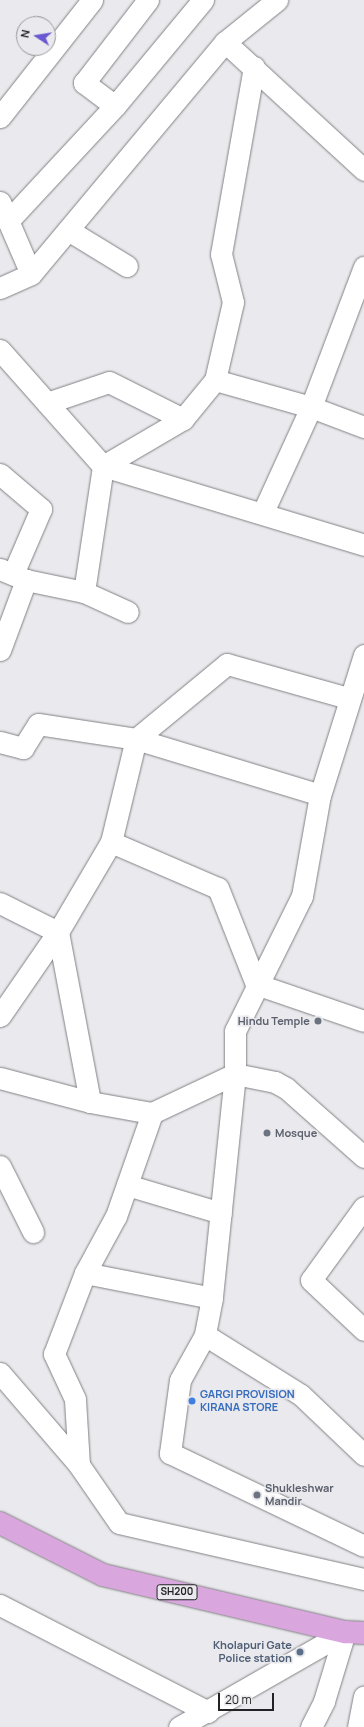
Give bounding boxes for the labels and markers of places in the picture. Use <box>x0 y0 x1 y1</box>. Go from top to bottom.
place label: Hindu Temple <box>238 1014 310 1028</box>
marker: Hindu Temple <box>313 1016 323 1026</box>
place label: Mosque <box>275 1126 317 1140</box>
marker: Mosque <box>262 1128 272 1138</box>
place label: GARGI PROVISION KIRANA STORE <box>200 1388 295 1414</box>
marker: GARGI PROVISION KIRANA STORE <box>187 1396 197 1406</box>
place label: Shukleshwar Mandir <box>265 1482 334 1508</box>
marker: Shukleshwar Mandir <box>252 1490 262 1500</box>
place label: Kholapuri Gate Police station <box>213 1639 292 1665</box>
marker: Kholapuri Gate Police station <box>295 1647 305 1657</box>

